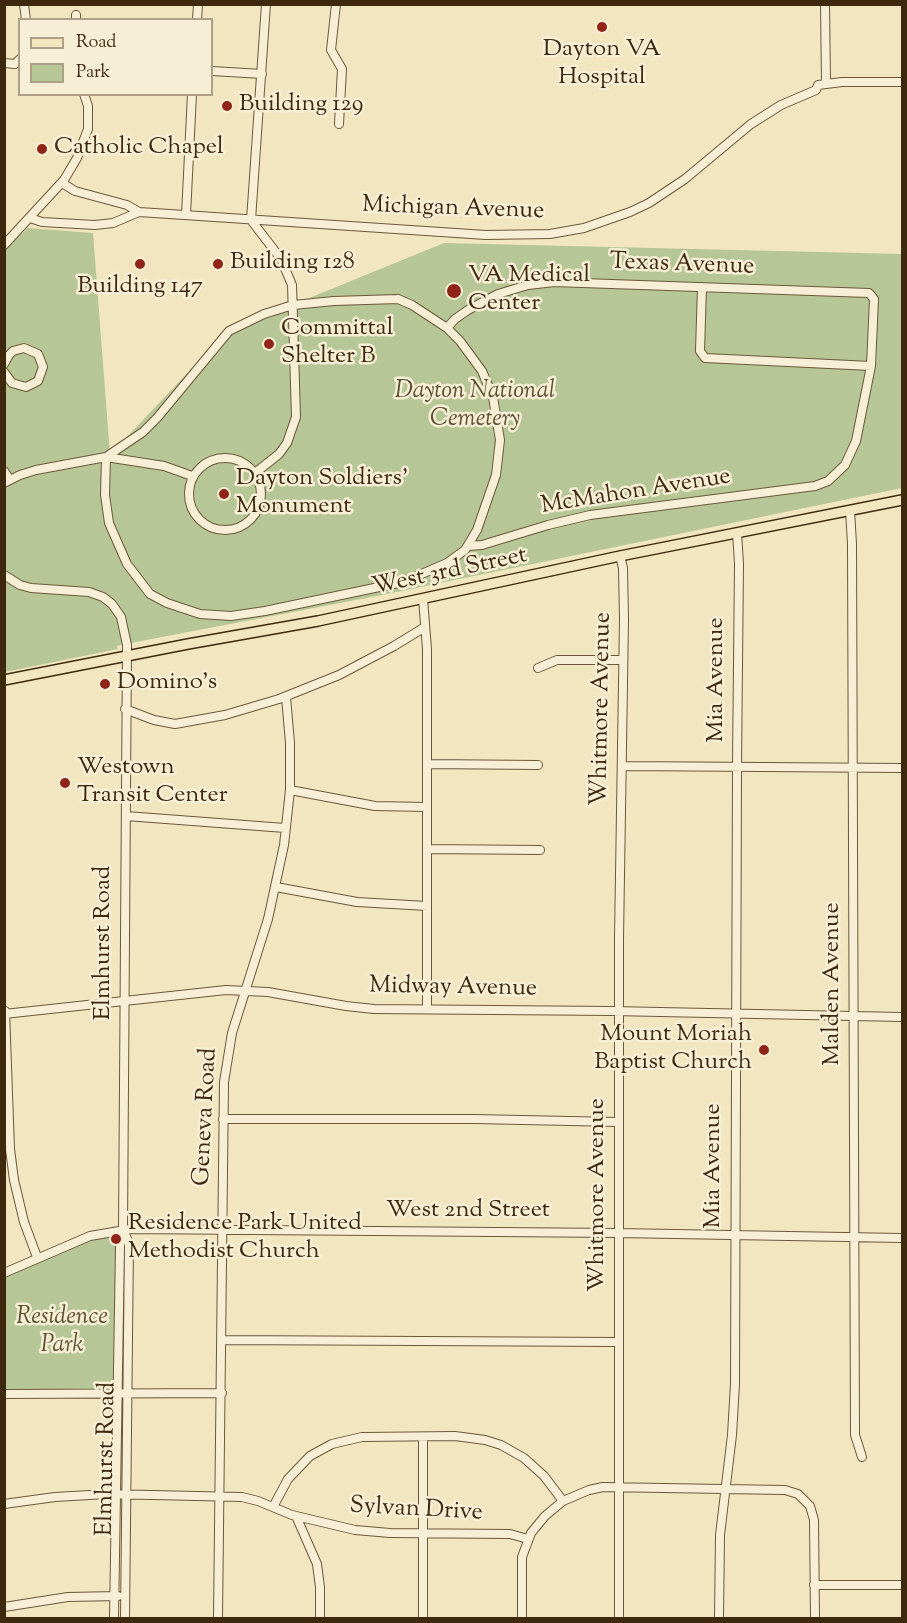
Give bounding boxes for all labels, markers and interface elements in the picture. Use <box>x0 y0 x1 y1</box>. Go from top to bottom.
legend <box>18 18 213 96</box>
marker: Dayton VA Hospital <box>595 20 609 34</box>
text: Road <box>76 30 116 56</box>
place label: Dayton VA Hospital <box>543 37 661 93</box>
text: Park <box>76 60 110 86</box>
place label: Building 129 <box>239 92 363 120</box>
marker: Building 129 <box>220 99 234 113</box>
place label: Catholic Chapel <box>54 135 224 163</box>
marker: Catholic Chapel <box>35 142 49 156</box>
street label: Michigan Avenue <box>361 192 545 228</box>
street label: Texas Avenue <box>609 249 755 283</box>
place label: Building 128 <box>230 250 355 278</box>
marker: Building 147 <box>133 257 147 271</box>
marker: Building 128 <box>211 257 225 271</box>
place label: VA Medical Center <box>468 263 590 319</box>
place label: Building 147 <box>77 274 203 302</box>
marker: VA Medical Center <box>445 282 463 300</box>
place label: Committal Shelter B <box>281 316 393 372</box>
marker: Committal Shelter B <box>262 337 276 351</box>
park label: Dayton National Cemetery <box>395 379 555 435</box>
street label: McMahon Avenue <box>539 464 733 522</box>
place label: Dayton Soldiers’ Monument <box>236 466 408 522</box>
marker: Dayton Soldiers’ Monument <box>217 487 231 501</box>
street label: West 3rd Street <box>370 543 530 603</box>
street label: Whitmore Avenue <box>587 612 619 806</box>
street label: Mia Avenue <box>704 617 732 743</box>
place label: Domino’s <box>117 670 217 698</box>
marker: Domino’s <box>98 677 112 691</box>
place label: Westown Transit Center <box>77 755 228 811</box>
marker: Westown Transit Center <box>58 776 72 790</box>
street label: Elmhurst Road <box>91 866 119 1020</box>
street label: Malden Avenue <box>820 902 848 1066</box>
street label: Midway Avenue <box>369 973 537 1005</box>
place label: Mount Moriah Baptist Church <box>594 1022 752 1078</box>
marker: Mount Moriah Baptist Church <box>757 1043 771 1057</box>
street label: Geneva Road <box>189 1047 225 1187</box>
street label: Whitmore Avenue <box>585 1098 613 1292</box>
street label: Mia Avenue <box>701 1103 729 1229</box>
street label: West 2nd Street <box>386 1198 550 1226</box>
place label: Residence Park United Methodist Church <box>128 1211 362 1267</box>
marker: Residence Park United Methodist Church <box>109 1232 123 1246</box>
park label: Residence Park <box>16 1305 108 1361</box>
street label: Elmhurst Road <box>92 1382 124 1536</box>
street label: Sylvan Drive <box>349 1493 483 1529</box>

